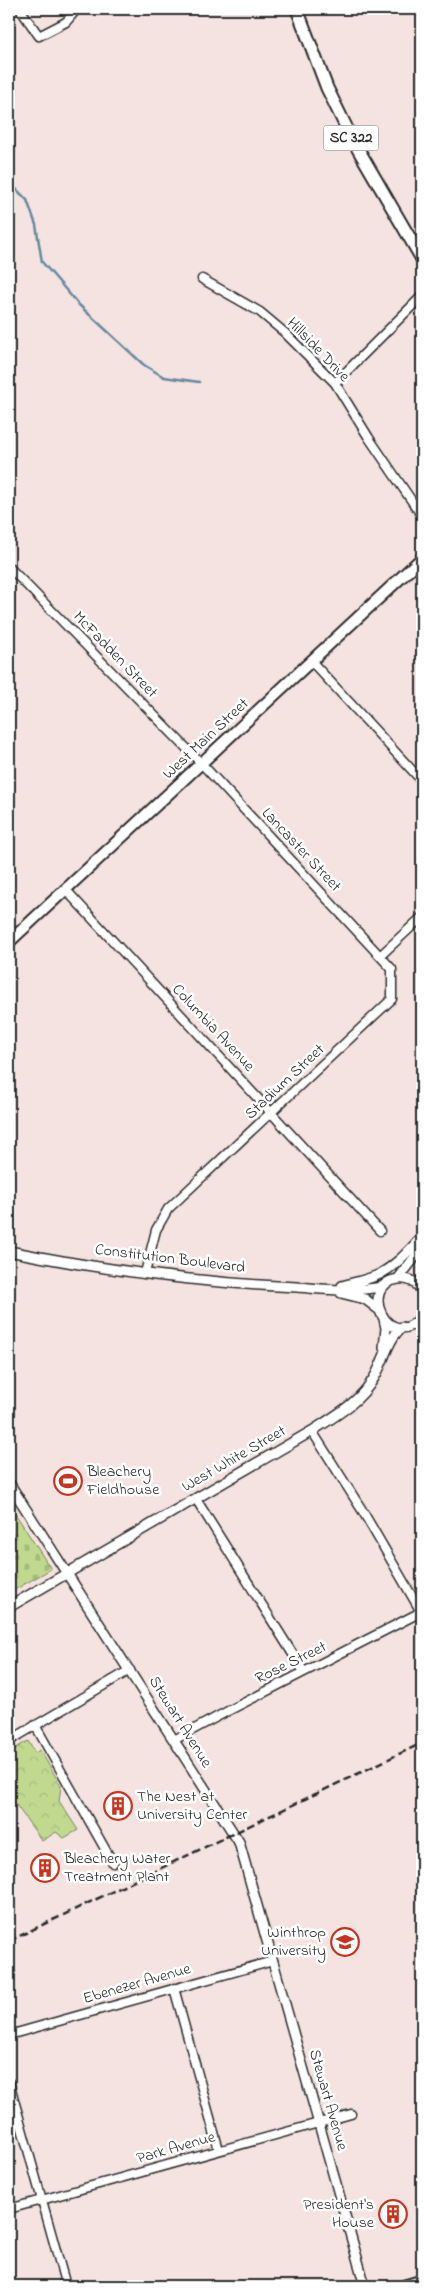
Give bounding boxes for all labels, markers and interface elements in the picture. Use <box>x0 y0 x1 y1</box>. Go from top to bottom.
road number: SC 322 <box>324 126 378 150</box>
street label: Hillside Drive <box>281 312 356 388</box>
street label: McFadden Street <box>67 606 163 704</box>
street label: West Main Street <box>157 692 255 785</box>
street label: Lancaster Street <box>255 802 347 898</box>
street label: Columbia Avenue <box>166 979 261 1078</box>
street label: Stadium Street <box>240 1038 331 1126</box>
street label: Constitution Boulevard <box>94 1238 246 1280</box>
street label: West White Street <box>177 1419 291 1499</box>
place label: Bleachery Fieldhouse <box>86 1460 160 1502</box>
sports icon: Bleachery Fieldhouse <box>53 1466 83 1496</box>
street label: Rose Street <box>251 1635 331 1691</box>
street label: Stewart Avenue <box>142 1671 218 1773</box>
place label: The Nest at University Center <box>137 1785 247 1827</box>
building icon: The Nest at University Center <box>103 1791 133 1821</box>
place label: Bleachery Water Treatment Plant <box>63 1847 171 1889</box>
building icon: Bleachery Water Treatment Plant <box>30 1853 60 1883</box>
place label: Winthrop University <box>261 1921 326 1963</box>
school or university icon: Winthrop University <box>330 1927 360 1957</box>
street label: Ebenezer Avenue <box>80 1957 194 2011</box>
street label: Stewart Avenue <box>302 2047 354 2154</box>
street label: Park Avenue <box>134 2125 219 2171</box>
place label: President's House <box>303 2193 375 2235</box>
building icon: President's House <box>378 2199 408 2229</box>

